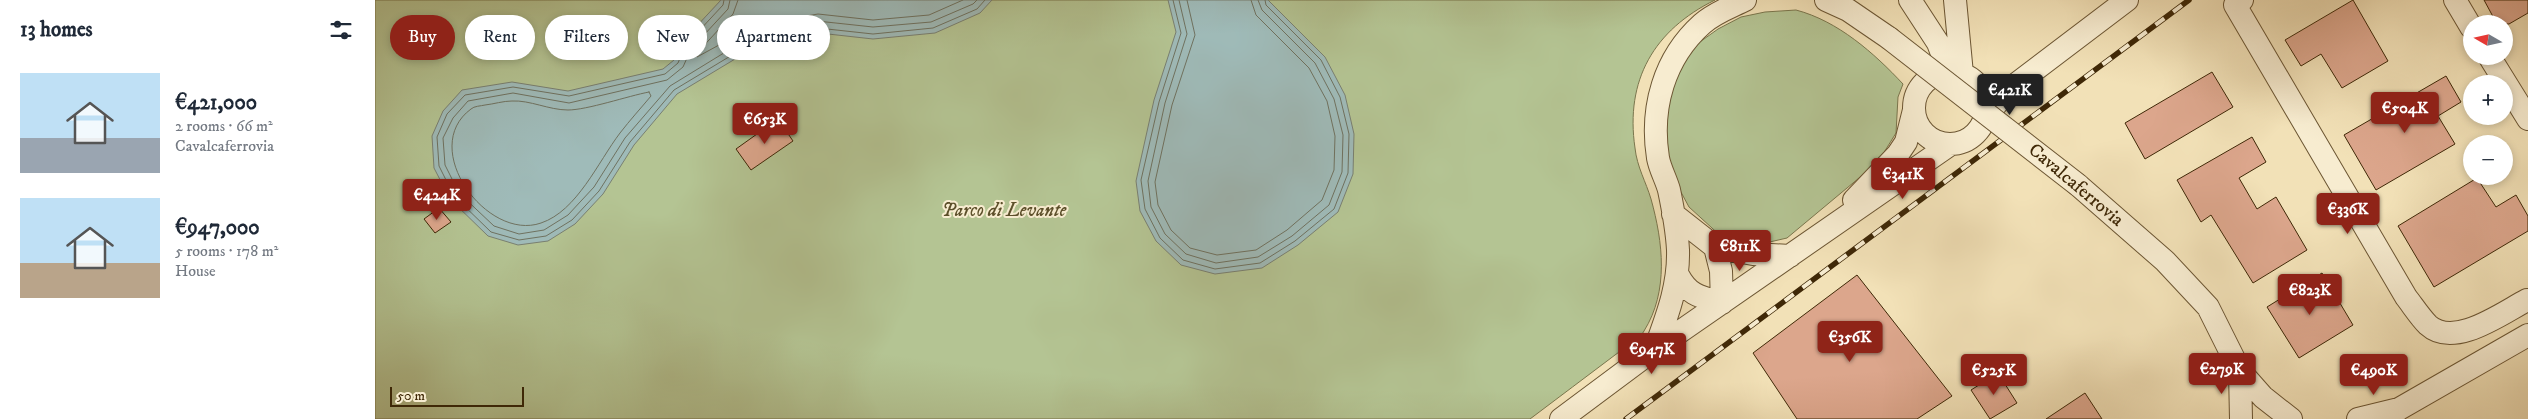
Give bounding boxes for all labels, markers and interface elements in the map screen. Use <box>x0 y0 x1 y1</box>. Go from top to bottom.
chip: Buy <box>390 15 455 60</box>
chip: Rent <box>465 15 535 60</box>
chip: Filters <box>545 15 628 60</box>
chip: New <box>638 15 707 60</box>
chip: Apartment <box>717 15 830 60</box>
north arrow <box>2463 15 2513 65</box>
map controls <box>2463 15 2513 185</box>
icon: filters <box>327 16 355 44</box>
text: 13 homes <box>20 17 93 43</box>
pin: €421K <box>1975 74 2045 116</box>
button: + <box>2463 75 2513 125</box>
text: €421K <box>1988 80 2032 100</box>
text: €421,000 <box>175 90 257 116</box>
pin: €504K <box>2370 92 2440 134</box>
icon: home <box>60 93 120 153</box>
text: €504K <box>2382 98 2428 118</box>
pin: €653K <box>730 102 800 145</box>
text: €653K <box>744 109 786 129</box>
text: 2 rooms · 66 m² <box>175 116 273 136</box>
button: − <box>2463 135 2513 185</box>
text: Cavalcaferrovia <box>175 136 274 156</box>
street label: Cavalcaferrovia <box>2024 138 2128 232</box>
pin: €341K <box>1868 158 1938 200</box>
text: €341K <box>1882 164 1924 184</box>
pin: €424K <box>402 178 472 221</box>
text: €424K <box>414 185 460 205</box>
pin: €336K <box>2313 192 2383 235</box>
park label: Parco di Levante <box>942 199 1067 222</box>
text: €336K <box>2328 199 2368 219</box>
text: €947,000 <box>175 215 260 241</box>
icon: home <box>60 218 120 278</box>
pin: €811K <box>1705 230 1775 272</box>
text: €811K <box>1720 236 1760 256</box>
text: 5 rooms · 178 m² <box>175 241 278 261</box>
text: House <box>175 261 216 281</box>
pin: €823K <box>2275 274 2345 316</box>
text: €823K <box>2289 280 2331 300</box>
pin: €356K <box>1815 320 1885 363</box>
text: €356K <box>1829 327 1871 347</box>
pin: €947K <box>1617 332 1687 375</box>
text: €947K <box>1629 339 1675 359</box>
pin: €279K <box>2187 352 2257 395</box>
pin: €525K <box>1959 354 2029 396</box>
pin: €490K <box>2339 354 2409 396</box>
text: €279K <box>2200 359 2244 379</box>
text: €525K <box>1972 360 2016 380</box>
text: €490K <box>2351 360 2397 380</box>
scale bar <box>390 384 524 407</box>
text: 50 m <box>397 387 425 405</box>

